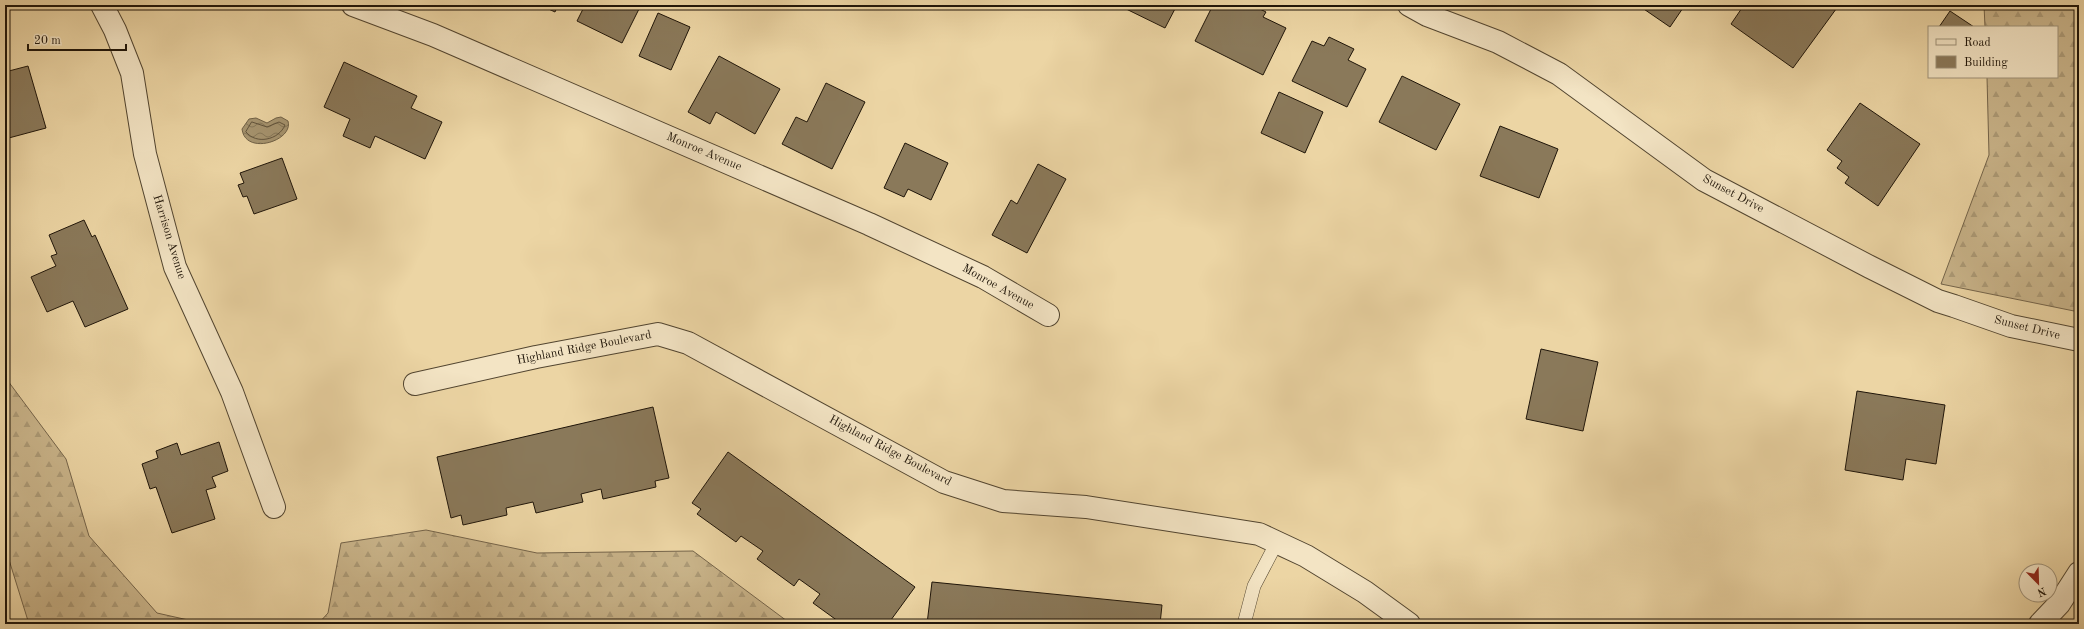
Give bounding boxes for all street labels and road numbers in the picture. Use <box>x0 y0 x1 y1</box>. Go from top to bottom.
street label: Monroe Avenue <box>665 131 744 173</box>
street label: Sunset Drive <box>1700 173 1766 215</box>
street label: Harrison Avenue <box>150 193 188 281</box>
street label: Monroe Avenue <box>960 262 1036 312</box>
street label: Sunset Drive <box>1993 314 2062 342</box>
street label: Highland Ridge Boulevard <box>516 329 652 367</box>
street label: Highland Ridge Boulevard <box>827 414 953 488</box>

